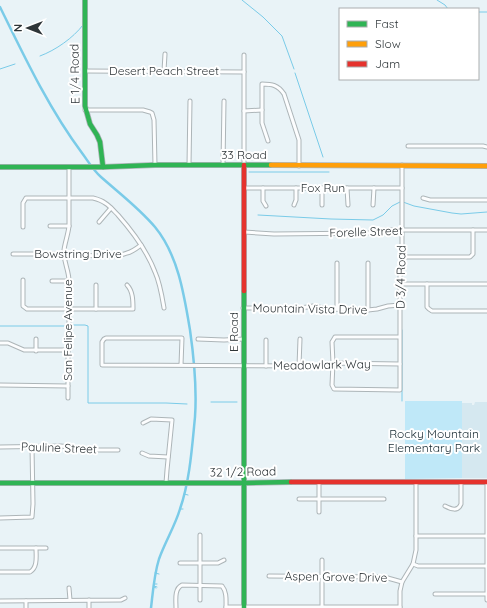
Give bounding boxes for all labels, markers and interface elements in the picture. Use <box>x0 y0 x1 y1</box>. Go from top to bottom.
north arrow <box>8 8 48 48</box>
legend <box>339 8 479 80</box>
text: Fast <box>375 16 399 31</box>
text: N <box>11 24 25 32</box>
text: Slow <box>375 36 401 51</box>
street label: E 1/4 Road <box>66 44 83 104</box>
text: Jam <box>375 56 400 71</box>
street label: Desert Peach Street <box>109 63 219 78</box>
street label: 33 Road <box>221 147 267 162</box>
street label: Fox Run <box>301 180 345 195</box>
street label: Forelle Street <box>329 223 403 240</box>
street label: D 3/4 Road <box>392 245 409 309</box>
street label: Bowstring Drive <box>34 246 122 261</box>
street label: San Felipe Avenue <box>60 279 75 381</box>
street label: Mountain Vista Drive <box>253 300 368 317</box>
street label: E Road <box>226 312 241 352</box>
street label: Meadowlark Way <box>273 356 371 373</box>
park label: Rocky Mountain Elementary Park <box>388 426 480 455</box>
street label: Pauline Street <box>21 439 97 456</box>
street label: 32 1/2 Road <box>210 463 276 480</box>
street label: Aspen Grove Drive <box>284 568 388 585</box>

